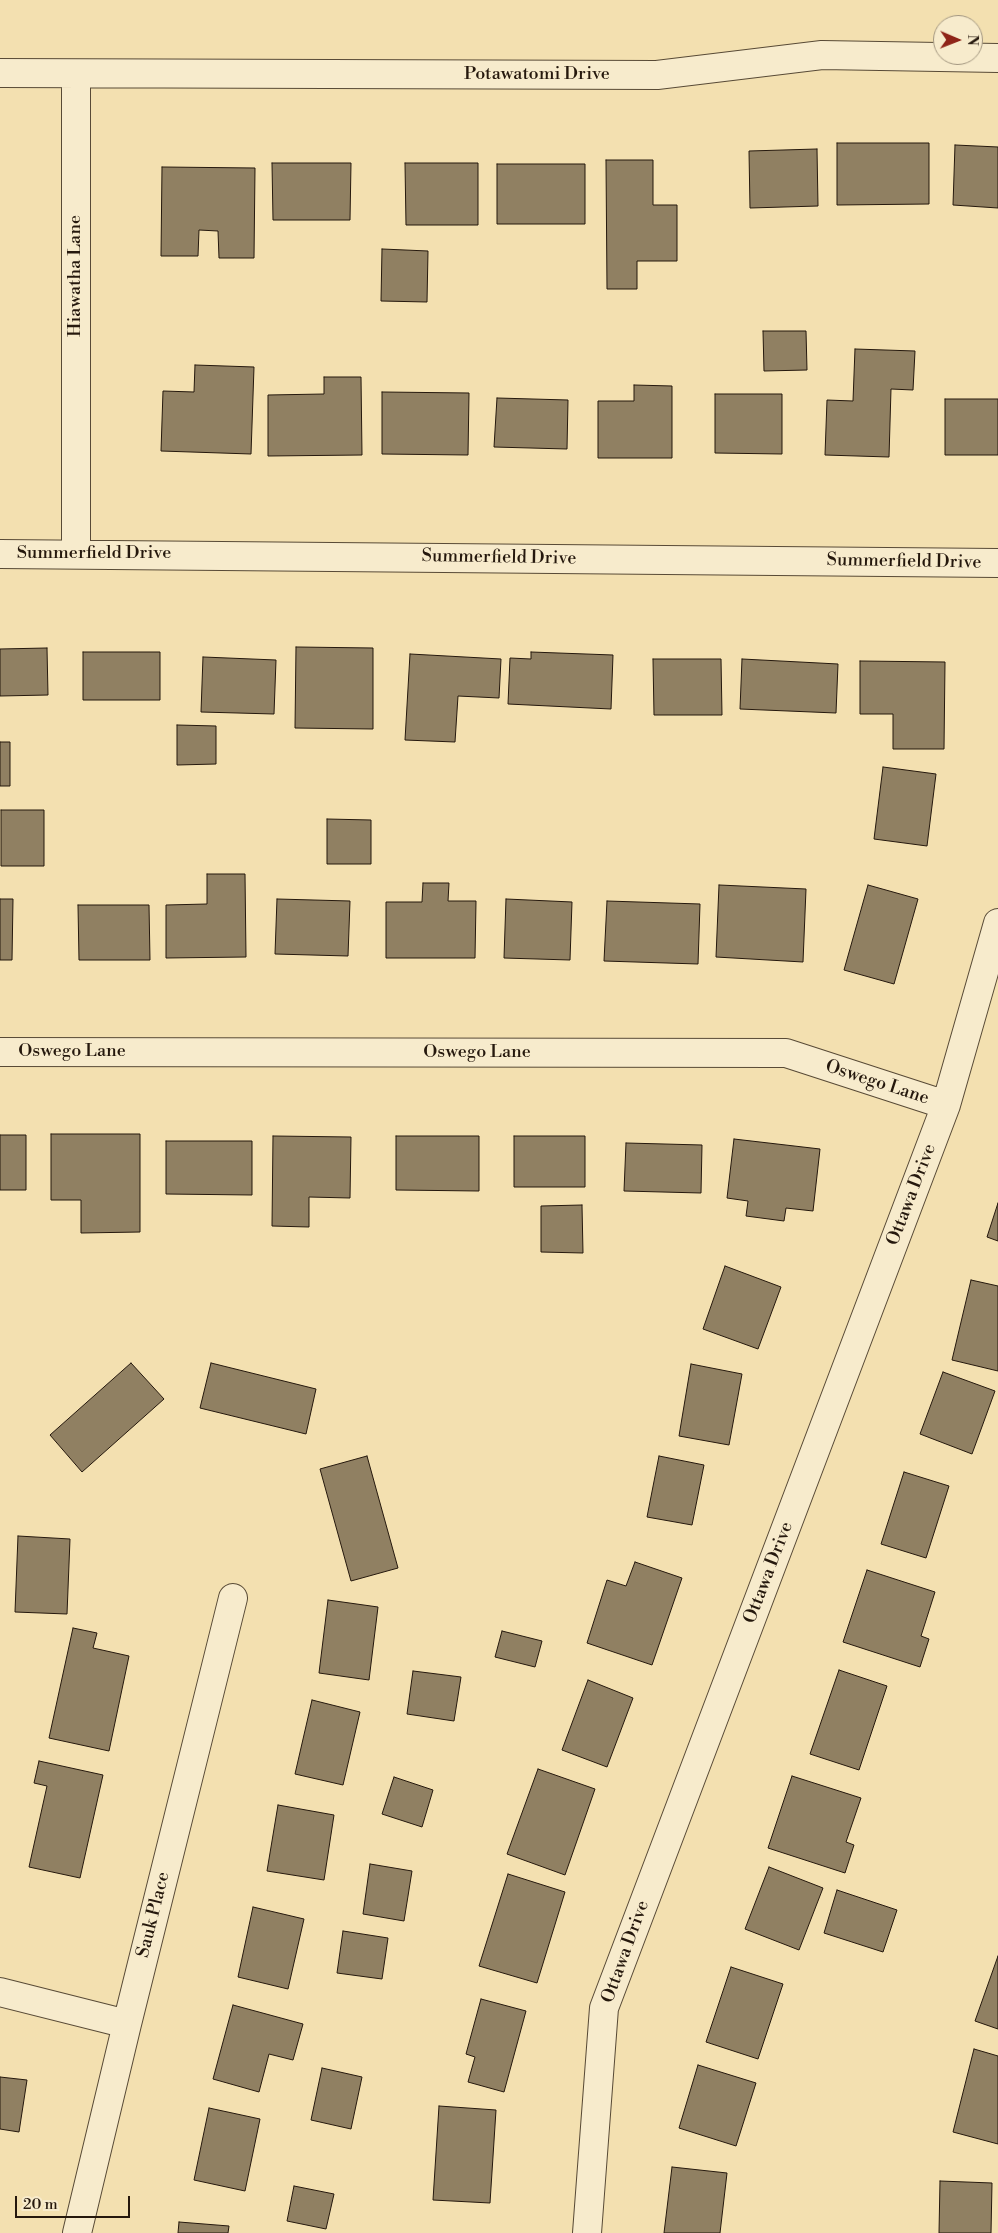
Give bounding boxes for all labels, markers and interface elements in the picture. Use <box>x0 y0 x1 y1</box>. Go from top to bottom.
north arrow <box>933 15 983 65</box>
text: N <box>963 35 981 46</box>
street label: Potawatomi Drive <box>464 64 610 86</box>
street label: Hiawatha Lane <box>65 215 87 337</box>
street label: Summerfield Drive <box>17 543 171 565</box>
street label: Summerfield Drive <box>422 546 576 570</box>
street label: Summerfield Drive <box>827 550 981 574</box>
street label: Oswego Lane <box>18 1041 126 1063</box>
street label: Oswego Lane <box>423 1042 531 1064</box>
street label: Oswego Lane <box>822 1056 932 1110</box>
street label: Ottawa Drive <box>883 1141 941 1249</box>
street label: Ottawa Drive <box>740 1519 798 1627</box>
street label: Sauk Place <box>133 1870 175 1960</box>
street label: Ottawa Drive <box>598 1898 654 2006</box>
scale bar <box>18 2186 132 2218</box>
text: 20 m <box>23 2195 58 2214</box>

